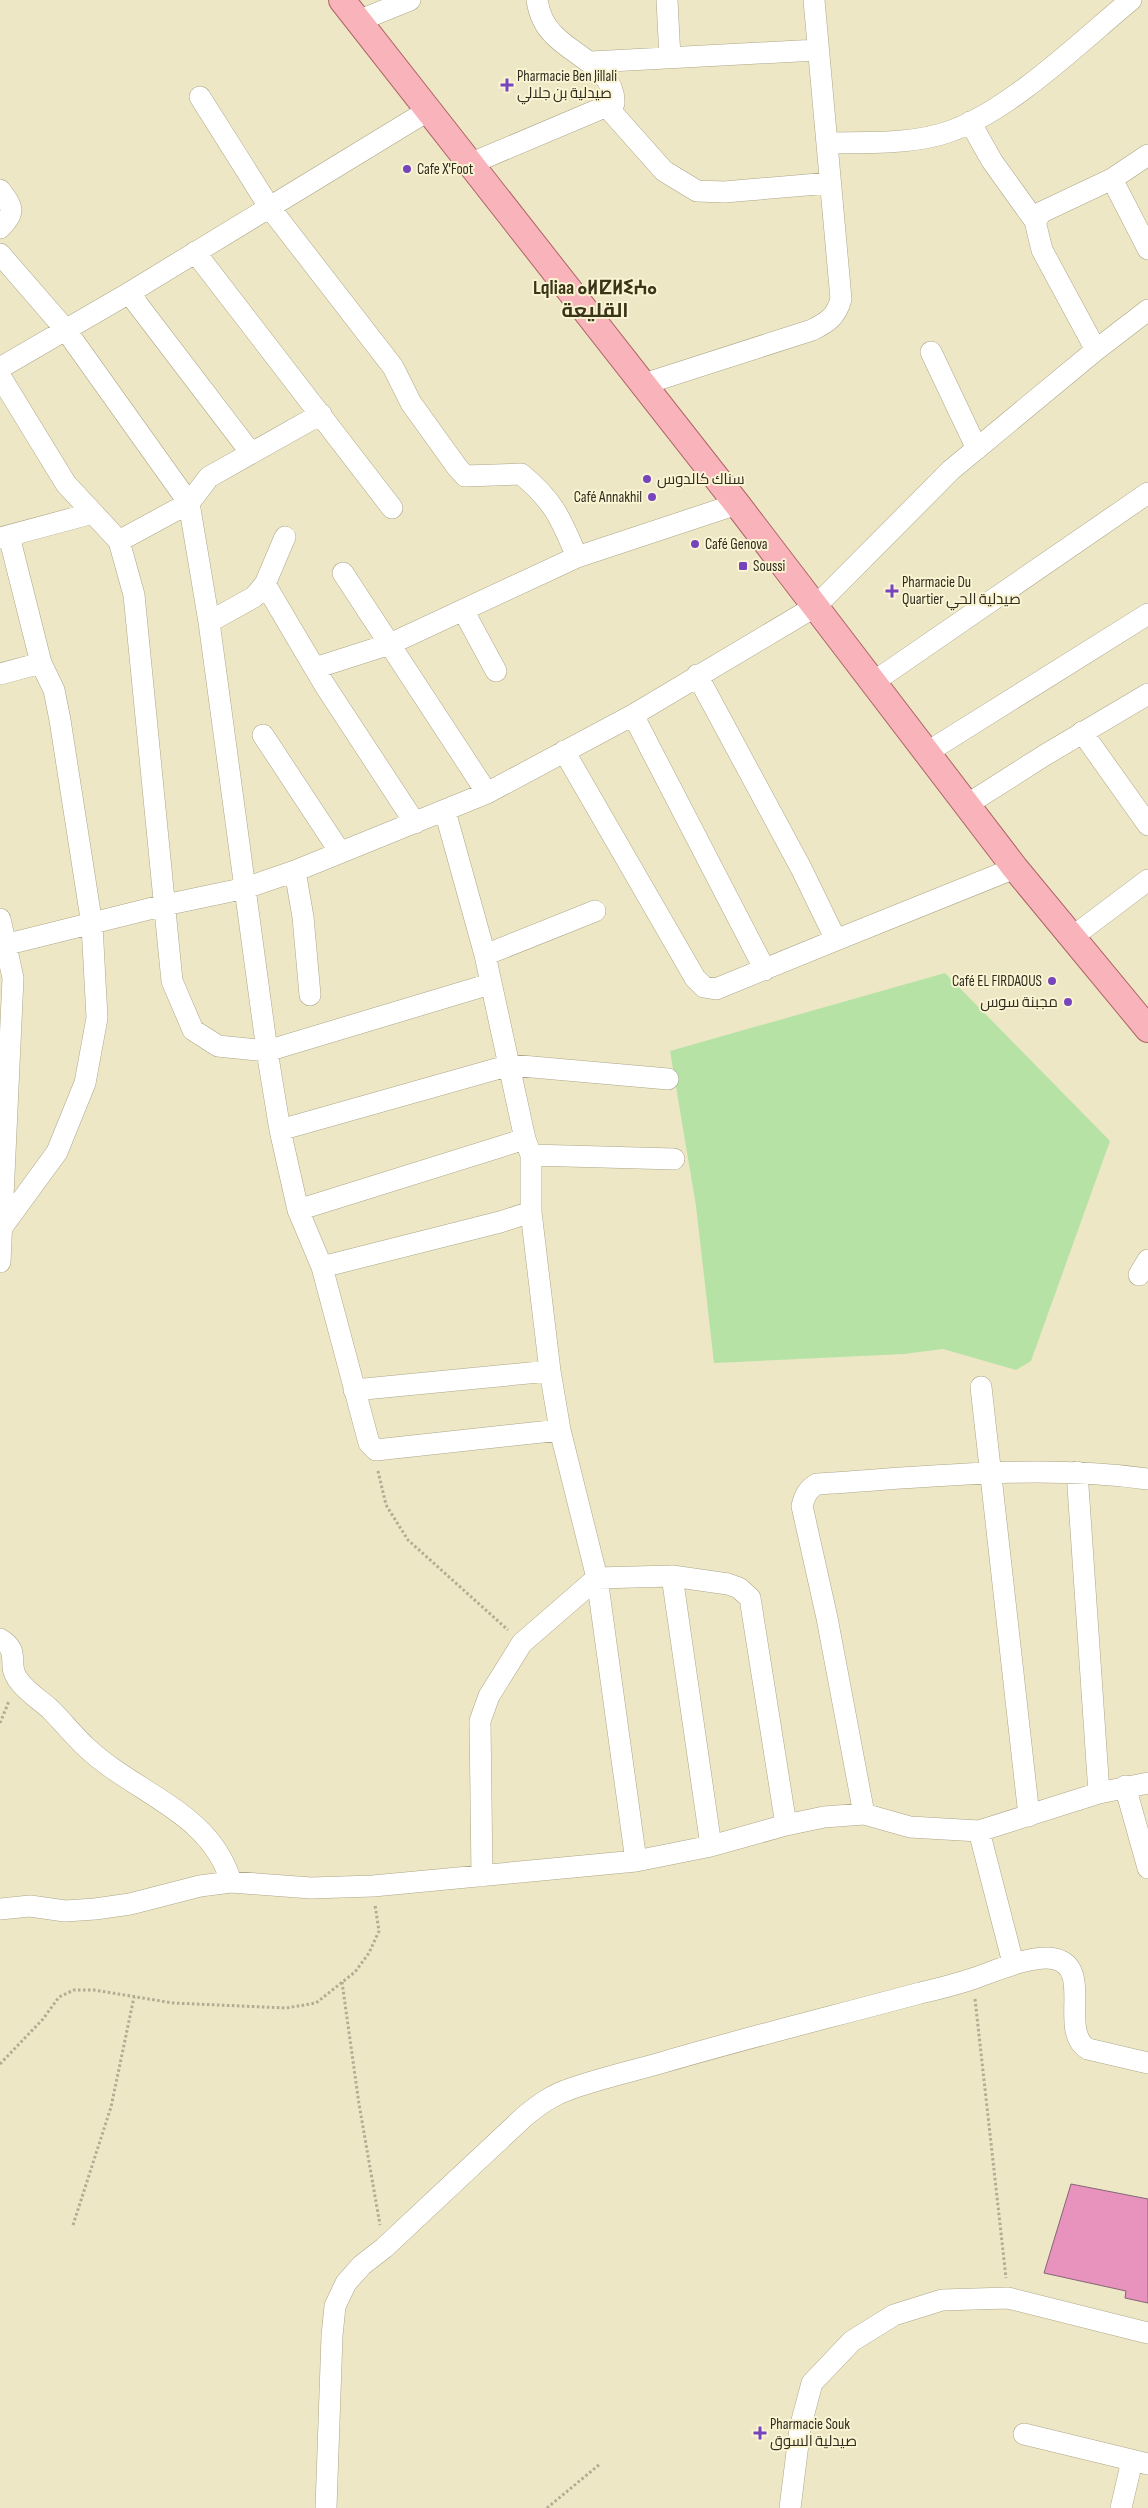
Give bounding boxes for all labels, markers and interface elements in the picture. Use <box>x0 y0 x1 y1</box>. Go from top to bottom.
place label: Pharmacie Ben Jillali صيدلية بن جلالي <box>517 67 617 105</box>
marker: Pharmacie Ben Jillali صيدلية بن جلالي <box>501 79 513 91</box>
place label: Cafe X'Foot <box>417 160 474 179</box>
marker: Cafe X'Foot <box>401 163 413 175</box>
district label: Lqliaa ⴰⵍⵇⵍⵉⵄⴰ القليعة <box>533 276 657 323</box>
place label: سناك كالدوس <box>657 470 745 489</box>
marker: سناك كالدوس <box>641 473 653 485</box>
place label: Café Annakhil <box>574 488 642 507</box>
marker: Café Annakhil <box>646 491 658 503</box>
place label: Café Genova <box>705 535 768 554</box>
marker: Café Genova <box>689 538 701 550</box>
place label: Soussi <box>753 557 786 576</box>
marker: Soussi <box>737 560 749 572</box>
place label: Pharmacie Du Quartier صيدلية الحي <box>902 573 1021 611</box>
marker: Pharmacie Du Quartier صيدلية الحي <box>886 585 898 597</box>
place label: Café EL FIRDAOUS <box>952 972 1042 991</box>
marker: Café EL FIRDAOUS <box>1046 975 1058 987</box>
place label: مجبنة سوس <box>980 993 1058 1012</box>
marker: مجبنة سوس <box>1062 996 1074 1008</box>
place label: Pharmacie Souk صيدلية السوق <box>770 2415 857 2451</box>
marker: Pharmacie Souk صيدلية السوق <box>754 2427 766 2439</box>

